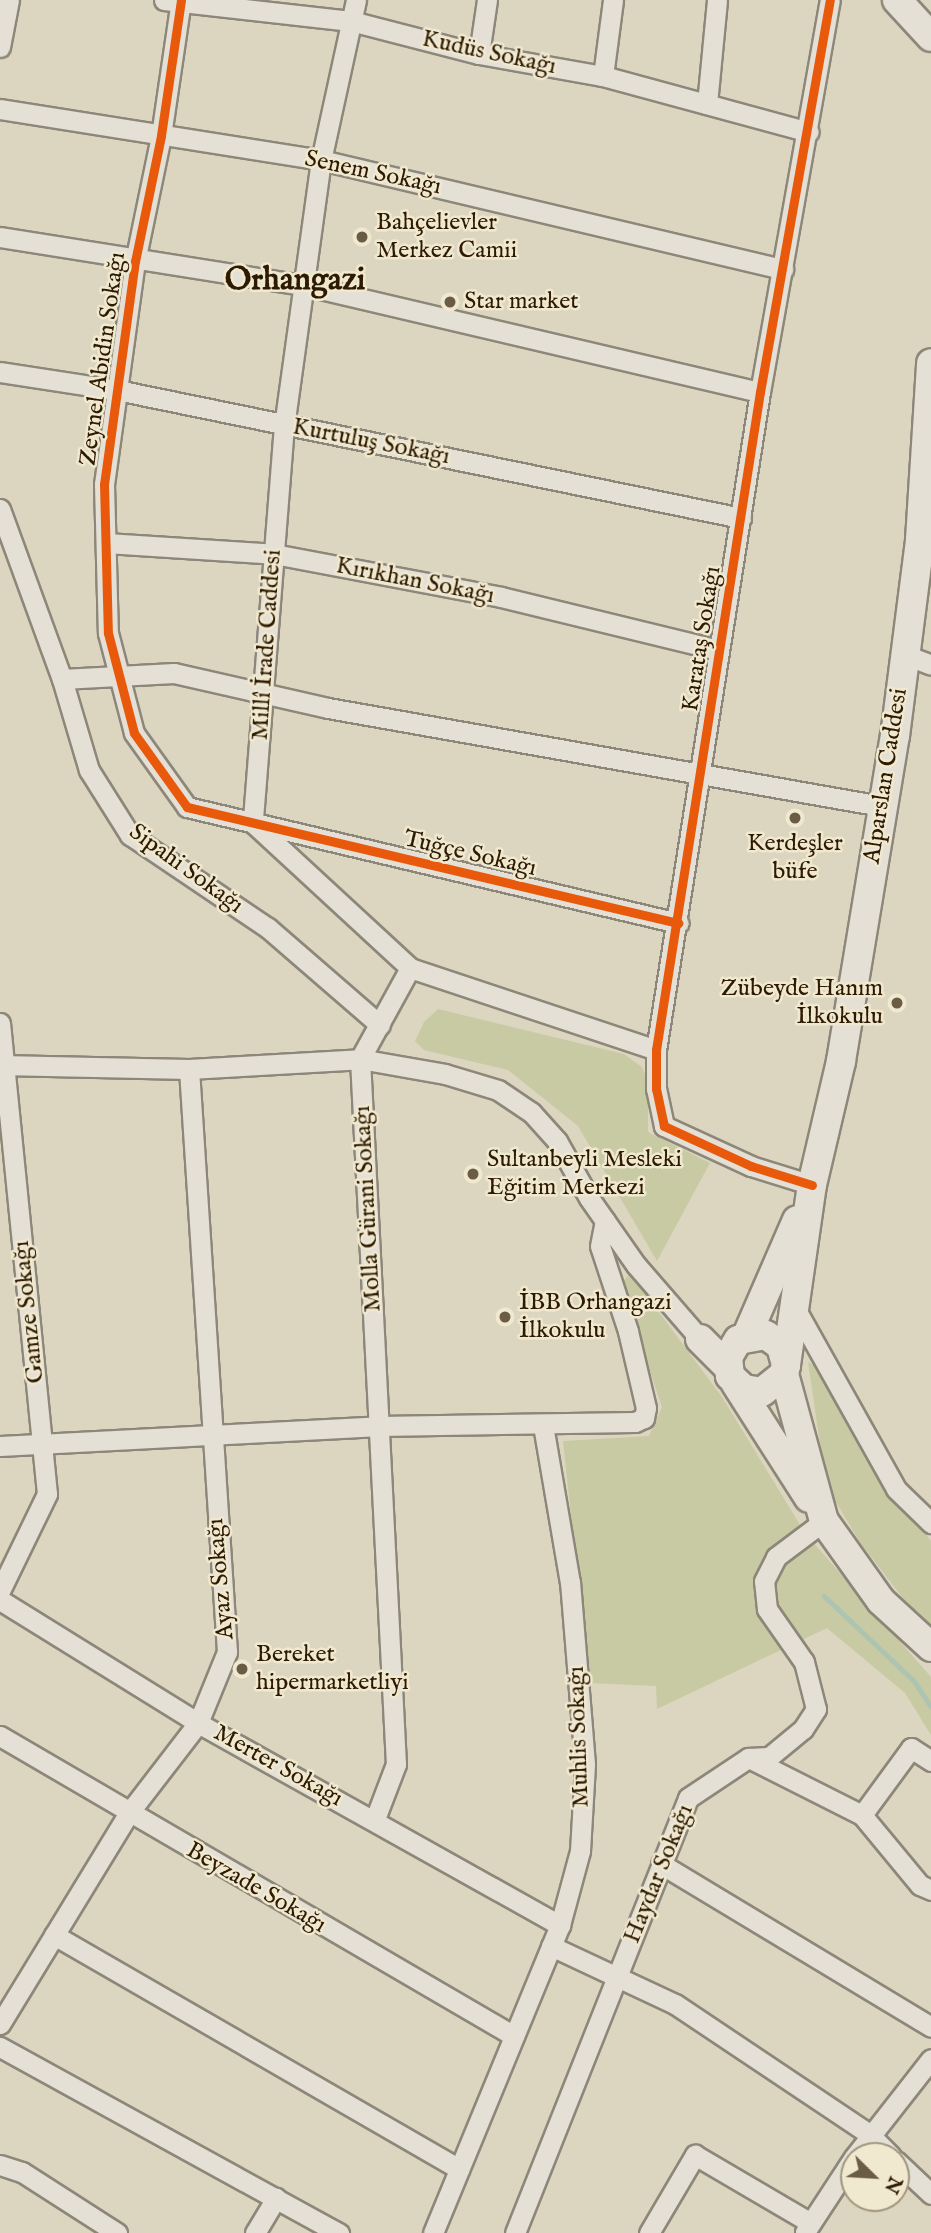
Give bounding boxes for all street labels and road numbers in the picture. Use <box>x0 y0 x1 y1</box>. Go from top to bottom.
street label: Kudüs Sokağı <box>419 25 559 81</box>
street label: Senem Sokağı <box>302 144 444 202</box>
street label: Zeynel Abidin Sokağı <box>74 250 132 468</box>
street label: Kurtuluş Sokağı <box>290 413 452 471</box>
street label: Millî İrade Caddesi <box>246 549 288 741</box>
street label: Kırıkhan Sokağı <box>333 552 497 610</box>
street label: Karataş Sokağı <box>676 564 728 714</box>
street label: Alparslan Caddesi <box>858 686 914 866</box>
street label: Sipahi Sokağı <box>123 818 249 920</box>
street label: Tuğçe Sokağı <box>401 825 539 883</box>
street label: Molla Gürani Sokağı <box>348 1105 388 1313</box>
street label: Gamze Sokağı <box>7 1239 51 1385</box>
street label: Ayaz Sokağı <box>201 1517 241 1641</box>
street label: Muhlis Sokağı <box>562 1666 596 1808</box>
street label: Merter Sokağı <box>208 1719 348 1813</box>
street label: Haydar Sokağı <box>618 1800 700 1948</box>
street label: Beyzade Sokağı <box>181 1836 331 1940</box>

